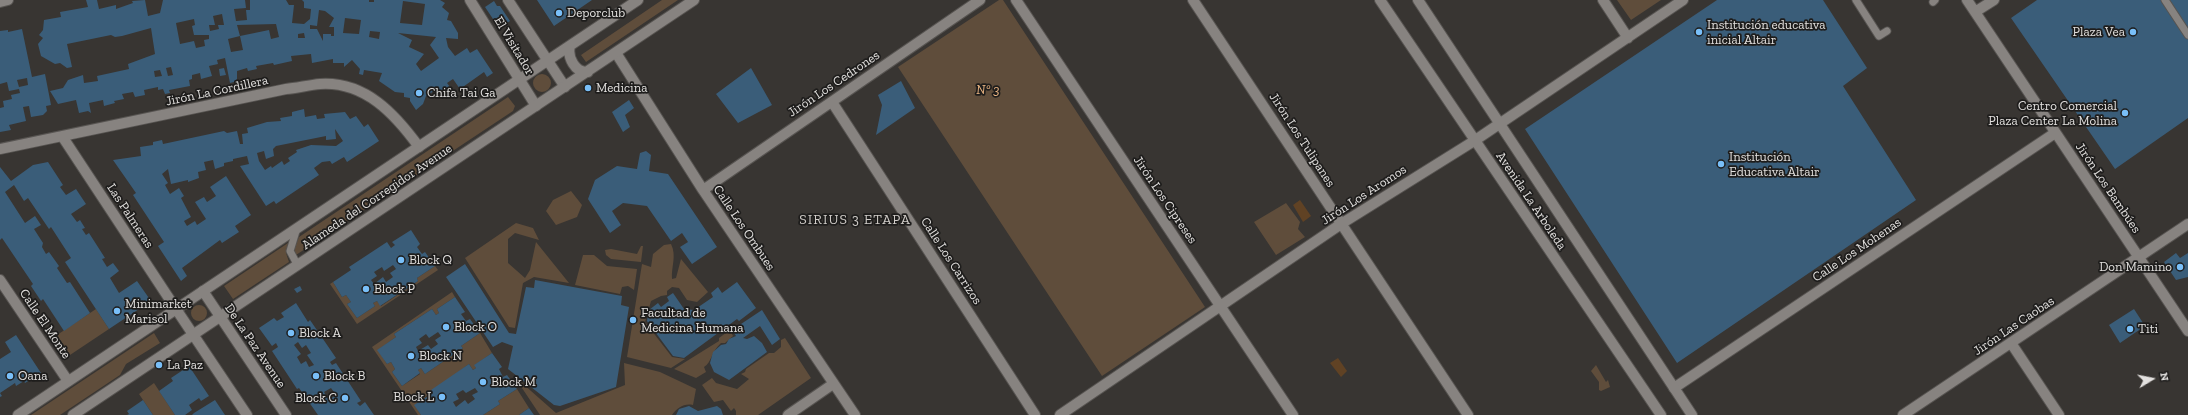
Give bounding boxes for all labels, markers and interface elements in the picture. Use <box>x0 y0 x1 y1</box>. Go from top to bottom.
place label: Deporclub <box>567 5 625 21</box>
marker: Deporclub <box>554 8 564 18</box>
street label: El Visitador <box>490 14 538 78</box>
place label: Institución educativa inicial Altair <box>1707 17 1826 48</box>
place label: Plaza Vea <box>2073 24 2125 40</box>
marker: Institución educativa inicial Altair <box>1694 27 1704 37</box>
marker: Plaza Vea <box>2128 27 2138 37</box>
street label: Jirón Los Cedrones <box>785 48 883 120</box>
street label: Jirón La Cordillera <box>164 73 270 109</box>
place label: Medicina <box>596 80 647 96</box>
park label: Nº 3 <box>976 82 1000 98</box>
marker: Medicina <box>583 83 593 93</box>
place label: Chifa Tai Ga <box>427 85 496 101</box>
marker: Chifa Tai Ga <box>414 88 424 98</box>
street label: Jirón Los Tulipanes <box>1266 90 1338 190</box>
place label: Centro Comercial Plaza Center La Molina <box>1988 98 2117 129</box>
marker: Centro Comercial Plaza Center La Molina <box>2120 108 2130 118</box>
street label: Jirón Los Bambúes <box>2072 140 2144 236</box>
street label: Alameda del Corregidor Avenue <box>299 141 455 253</box>
street label: Avenida La Arboleda <box>1492 149 1570 253</box>
place label: Institución Educativa Altair <box>1729 149 1820 180</box>
street label: Jirón Los Cipreses <box>1130 153 1200 247</box>
marker: Institución Educativa Altair <box>1716 159 1726 169</box>
street label: Jirón Los Aromos <box>1318 162 1410 228</box>
street label: Las Palmeras <box>103 181 157 251</box>
street label: Calle Los Ombues <box>710 182 778 274</box>
district label: SIRIUS 3 ETAPA <box>799 212 911 228</box>
street label: Calle Los Carrizos <box>917 215 985 307</box>
street label: Calle Los Mohenas <box>1810 215 1904 285</box>
place label: Block Q <box>409 252 452 268</box>
marker: Block Q <box>396 255 406 265</box>
place label: Don Mamino <box>2099 259 2172 275</box>
marker: Don Mamino <box>2175 262 2185 272</box>
place label: Block P <box>374 281 415 297</box>
marker: Block P <box>361 284 371 294</box>
street label: Calle El Monte <box>16 286 74 362</box>
street label: Jirón Las Caobas <box>1971 293 2057 359</box>
place label: Minimarket Marisol <box>125 296 192 327</box>
street label: De La Paz Avenue <box>221 301 289 391</box>
place label: Facultad de Medicina Humana <box>641 305 743 336</box>
marker: Minimarket Marisol <box>112 306 122 316</box>
marker: Facultad de Medicina Humana <box>628 315 638 325</box>
place label: Block O <box>454 319 497 335</box>
place label: Titi <box>2138 321 2158 337</box>
marker: Block O <box>441 322 451 332</box>
marker: Titi <box>2125 324 2135 334</box>
place label: Block A <box>299 325 341 341</box>
marker: Block A <box>286 328 296 338</box>
place label: Block N <box>419 348 462 364</box>
marker: Block N <box>406 351 416 361</box>
place label: La Paz <box>167 357 203 373</box>
north arrow <box>2132 359 2172 399</box>
marker: La Paz <box>154 360 164 370</box>
place label: Oana <box>18 368 47 384</box>
place label: Block B <box>324 368 365 384</box>
marker: Oana <box>5 371 15 381</box>
marker: Block B <box>311 371 321 381</box>
text: N <box>2157 372 2171 382</box>
place label: Block M <box>491 374 536 390</box>
marker: Block M <box>478 377 488 387</box>
place label: Block L <box>393 389 434 405</box>
place label: Block C <box>295 390 337 406</box>
marker: Block L <box>437 392 447 402</box>
marker: Block C <box>340 393 350 403</box>

